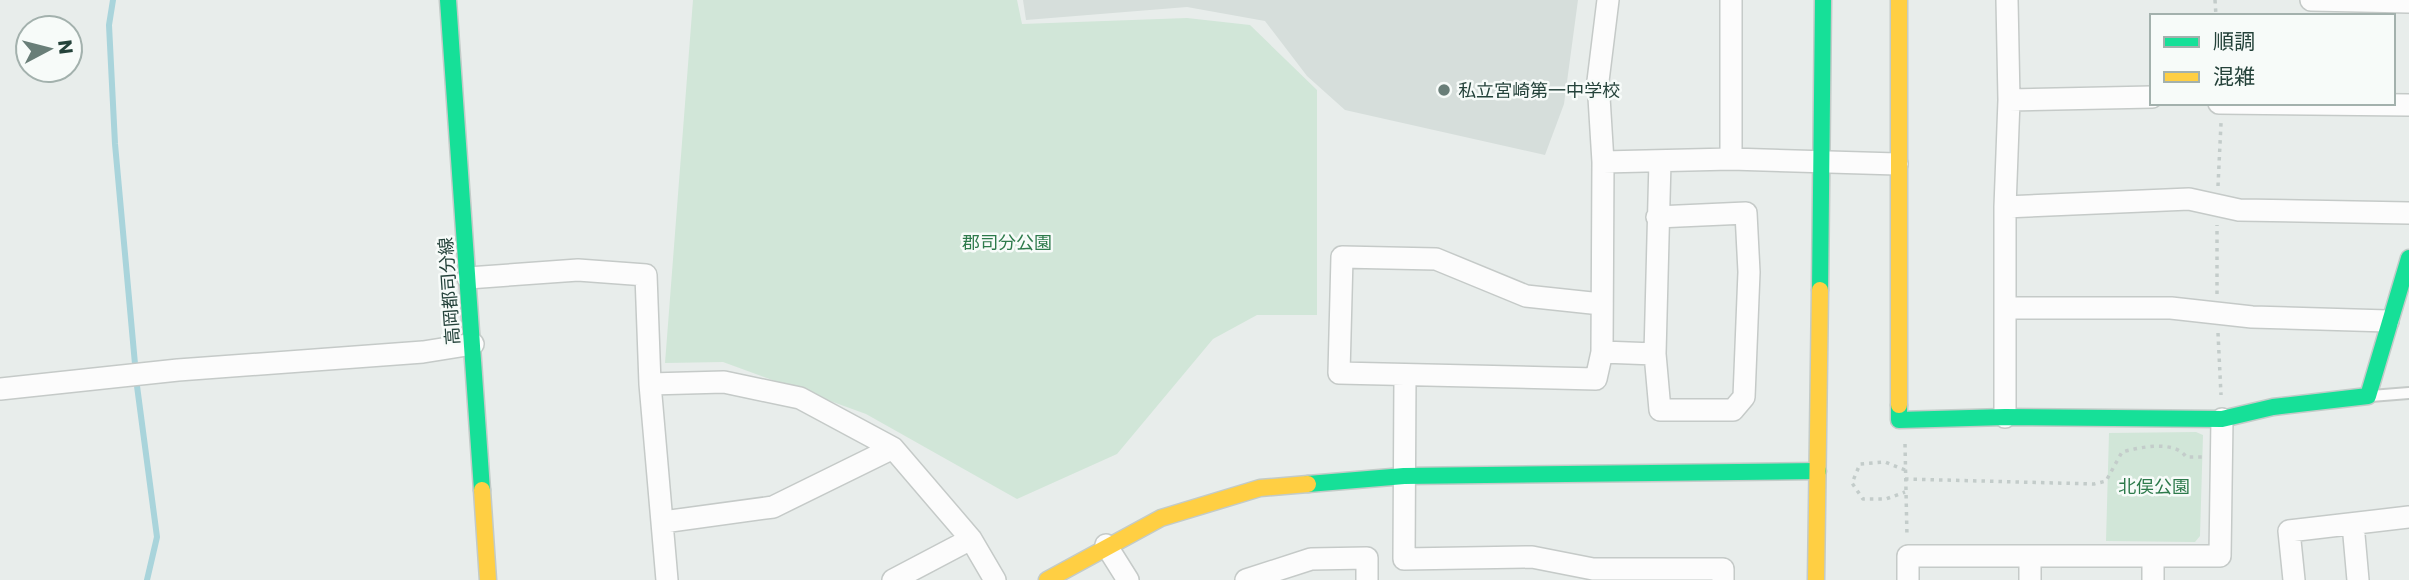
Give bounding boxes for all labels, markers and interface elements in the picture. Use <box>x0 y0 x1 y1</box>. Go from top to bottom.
north arrow <box>14 14 84 84</box>
legend <box>2150 14 2395 105</box>
text: 順調 <box>2213 27 2255 56</box>
text: N <box>51 38 80 56</box>
text: 混雑 <box>2213 62 2255 91</box>
place label: 私立宮崎第一中学校 <box>1458 78 1620 103</box>
marker: 私立宮崎第一中学校 <box>1436 82 1452 98</box>
park label: 郡司分公園 <box>962 230 1052 255</box>
street label: 高岡都司分線 <box>433 236 465 346</box>
park label: 北俣公園 <box>2118 474 2190 499</box>

